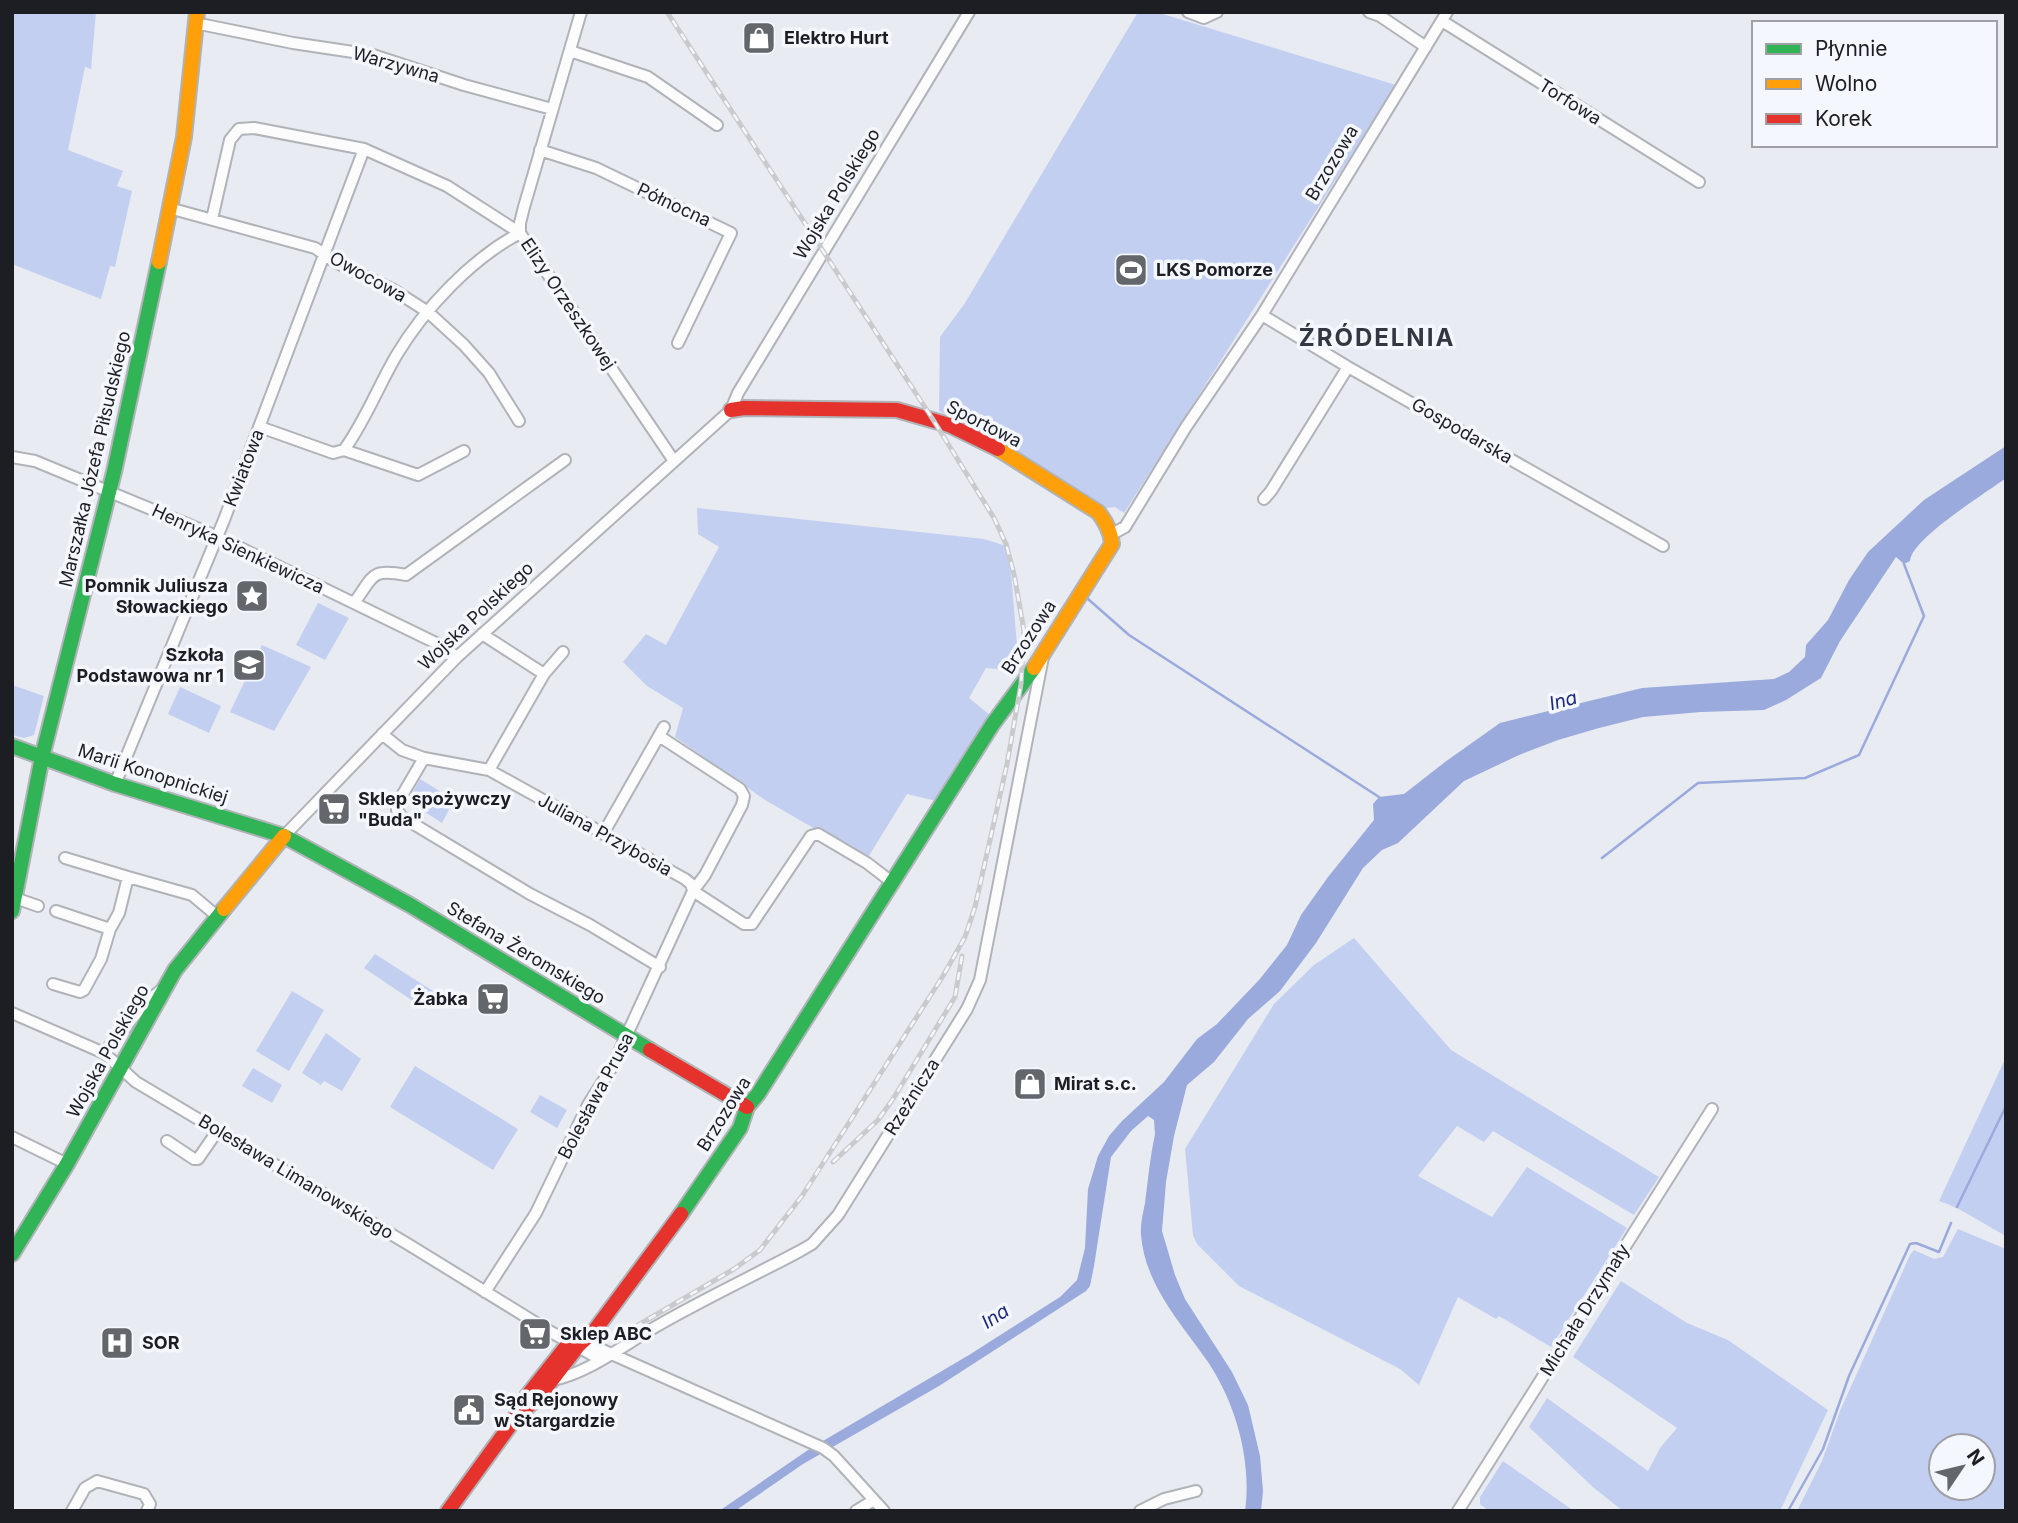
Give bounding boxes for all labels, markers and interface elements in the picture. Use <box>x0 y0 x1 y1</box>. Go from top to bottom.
shop icon: Elektro Hurt <box>740 19 778 57</box>
legend <box>1752 21 1997 147</box>
place label: Elektro Hurt <box>784 27 889 48</box>
text: Płynnie <box>1815 36 1888 61</box>
street label: Warzywna <box>350 42 442 87</box>
text: Wolno <box>1815 71 1877 96</box>
street label: Torfowa <box>1535 74 1605 129</box>
text: Korek <box>1815 106 1873 131</box>
street label: Brzozowa <box>1301 121 1362 204</box>
street label: Wojska Polskiego <box>789 124 884 263</box>
street label: Północna <box>634 178 714 231</box>
street label: Elizy Orzeszkowej <box>517 234 620 373</box>
street label: Owocowa <box>326 247 410 306</box>
sports icon: LKS Pomorze <box>1112 251 1150 289</box>
place label: LKS Pomorze <box>1156 259 1273 280</box>
district label: ŹRÓDELNIA <box>1299 323 1455 352</box>
street label: Marszałka Józefa Piłsudskiego <box>55 329 134 589</box>
street label: Gospodarska <box>1408 393 1516 468</box>
street label: Sportowa <box>943 396 1025 451</box>
street label: Kwiatowa <box>219 426 268 509</box>
street label: Henryka Sienkiewicza <box>149 499 328 598</box>
street label: Wojska Polskiego <box>414 557 537 674</box>
place label: Pomnik Juliusza Słowackiego <box>85 575 228 617</box>
place icon: Pomnik Juliusza Słowackiego <box>233 577 271 615</box>
street label: Brzozowa <box>997 596 1060 678</box>
place label: Szkoła Podstawowa nr 1 <box>77 644 224 686</box>
school or university icon: Szkoła Podstawowa nr 1 <box>230 646 268 684</box>
water label: Ina <box>1547 686 1580 715</box>
street label: Marii Konopnickiej <box>76 739 231 808</box>
place label: Sklep spożywczy "Buda" <box>358 788 511 830</box>
street label: Juliana Przybosia <box>535 789 676 880</box>
supermarket icon: Sklep spożywczy "Buda" <box>315 790 353 828</box>
street label: Stefana Żeromskiego <box>443 896 610 1008</box>
street label: Wojska Polskiego <box>62 980 153 1121</box>
supermarket icon: Żabka <box>474 980 512 1018</box>
place label: Żabka <box>413 988 468 1009</box>
street label: Bolesława Prusa <box>553 1029 638 1162</box>
street label: Rzeźnicza <box>880 1054 943 1139</box>
shop icon: Mirat s.c. <box>1011 1065 1049 1103</box>
street label: Brzozowa <box>692 1073 755 1155</box>
place label: Mirat s.c. <box>1054 1073 1137 1094</box>
street label: Bolesława Limanowskiego <box>195 1110 398 1243</box>
street label: Michała Drzymały <box>1536 1240 1634 1380</box>
water label: Ina <box>977 1299 1014 1334</box>
supermarket icon: Sklep ABC <box>516 1315 554 1353</box>
place label: Sklep ABC <box>560 1323 652 1344</box>
hospital icon: SOR <box>98 1324 136 1362</box>
place label: SOR <box>142 1332 180 1353</box>
place label: Sąd Rejonowy w Stargardzie <box>494 1389 618 1431</box>
public building icon: Sąd Rejonowy w Stargardzie <box>450 1391 488 1429</box>
north arrow <box>1927 1432 1997 1502</box>
text: N <box>1962 1445 1989 1470</box>

